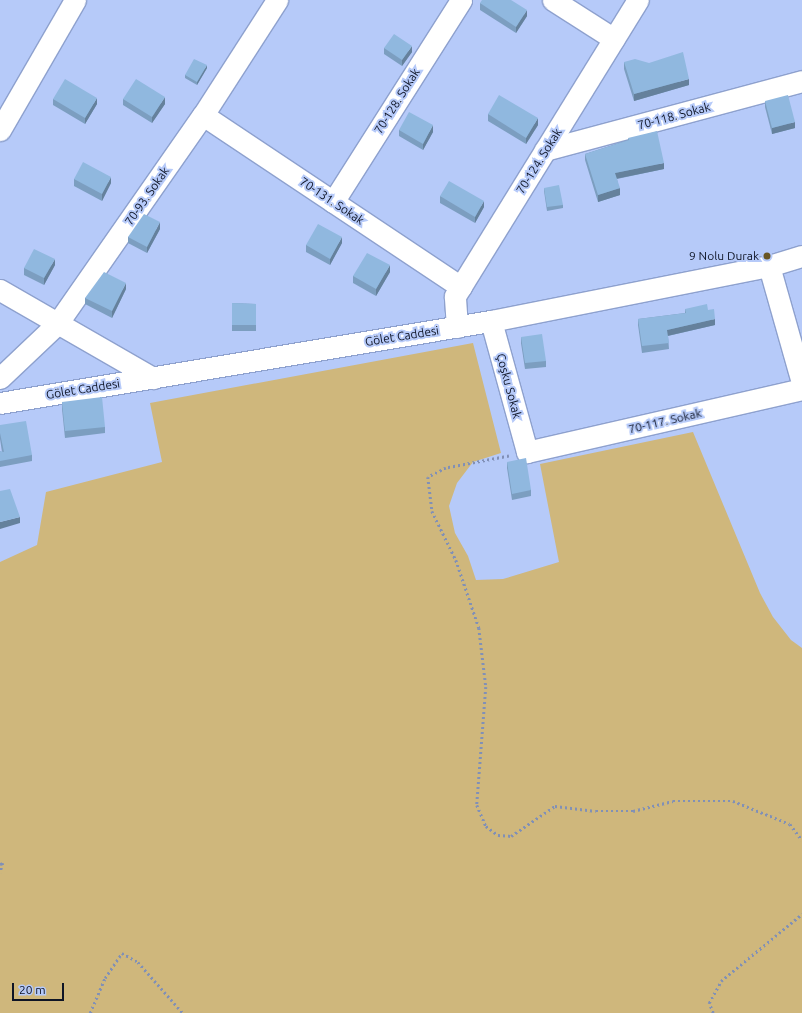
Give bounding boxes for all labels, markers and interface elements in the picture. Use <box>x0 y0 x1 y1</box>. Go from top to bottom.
street label: 70-128. Sokak <box>371 66 423 136</box>
street label: 70-118. Sokak <box>636 99 712 133</box>
street label: 70-124. Sokak <box>513 126 565 196</box>
street label: 70-93. Sokak <box>122 164 172 228</box>
street label: 70-131. Sokak <box>297 174 367 228</box>
place label: 9 Nolu Durak <box>689 249 759 263</box>
marker: 9 Nolu Durak <box>762 251 772 261</box>
street label: Gölet Caddesi <box>364 323 440 349</box>
street label: Çoşku Sokak <box>493 352 525 420</box>
street label: Gölet Caddesi <box>45 376 121 402</box>
street label: 70-117. Sokak <box>627 406 703 436</box>
scale bar <box>14 975 66 1001</box>
text: 20 m <box>19 983 46 996</box>

